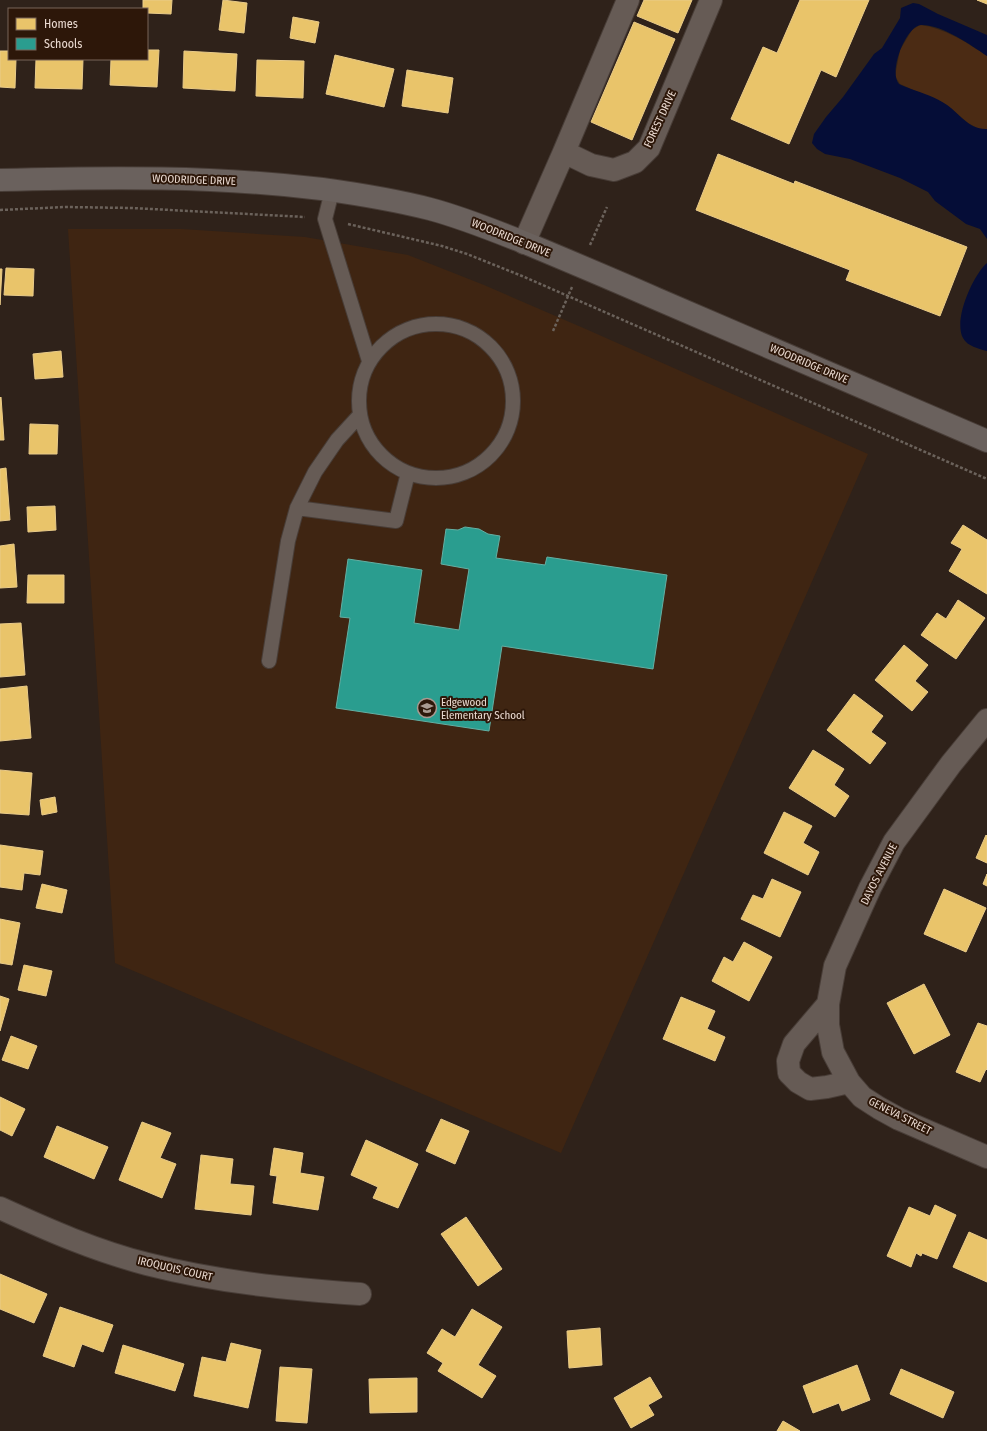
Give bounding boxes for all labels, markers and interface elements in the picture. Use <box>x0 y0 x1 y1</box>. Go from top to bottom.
legend <box>8 8 148 60</box>
text: Homes <box>44 17 78 31</box>
text: Schools <box>44 37 82 51</box>
street label: FOREST DRIVE <box>641 88 679 150</box>
street label: WOODRIDGE DRIVE <box>152 172 236 188</box>
street label: WOODRIDGE DRIVE <box>470 216 552 260</box>
street label: WOODRIDGE DRIVE <box>768 342 850 386</box>
place label: Edgewood Elementary School <box>441 696 525 722</box>
school or university icon: Edgewood Elementary School <box>416 697 438 719</box>
street label: DAVOS AVENUE <box>858 841 900 907</box>
street label: GENEVA STREET <box>866 1095 934 1138</box>
street label: IROQUOIS COURT <box>136 1254 215 1284</box>

